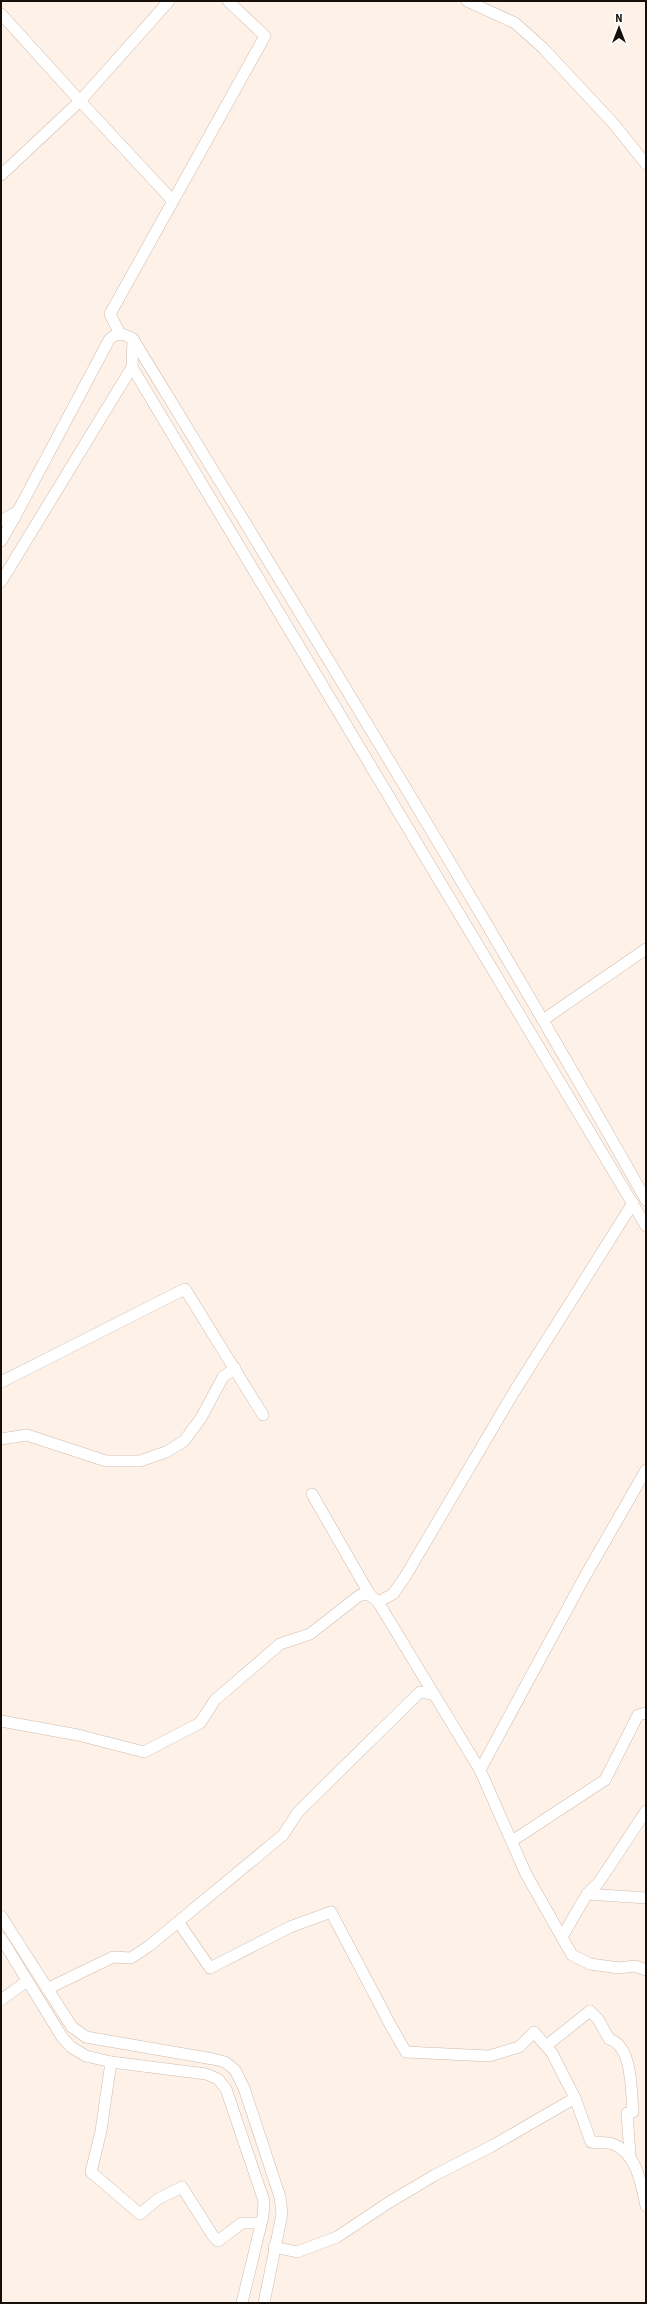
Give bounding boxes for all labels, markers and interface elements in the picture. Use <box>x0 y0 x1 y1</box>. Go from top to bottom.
north arrow <box>599 8 639 48</box>
text: N <box>615 11 623 26</box>

